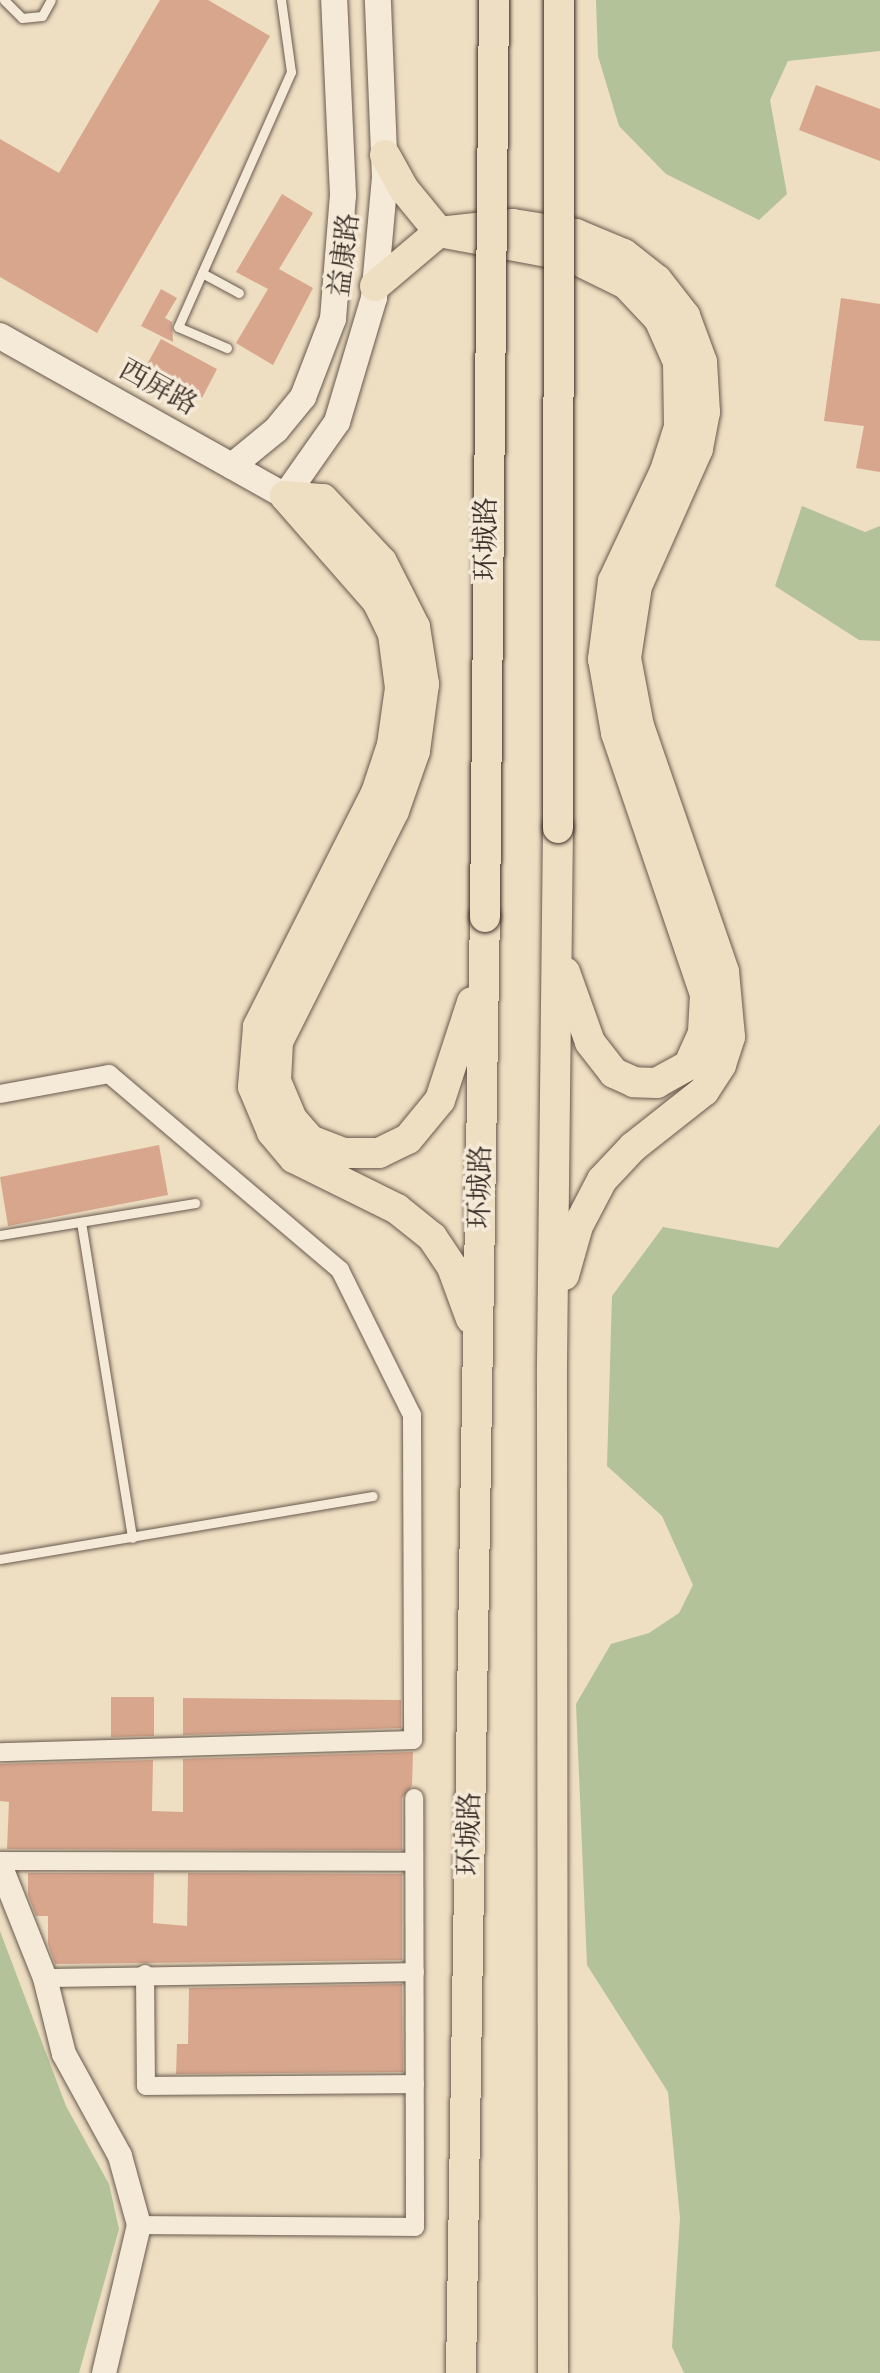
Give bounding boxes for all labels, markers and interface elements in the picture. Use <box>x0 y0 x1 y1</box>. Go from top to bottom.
street label: 益康路 <box>323 211 367 299</box>
street label: 西屏路 <box>113 353 203 423</box>
street label: 环城路 <box>470 497 504 581</box>
street label: 环城路 <box>463 1145 499 1229</box>
street label: 环城路 <box>452 1792 488 1876</box>

